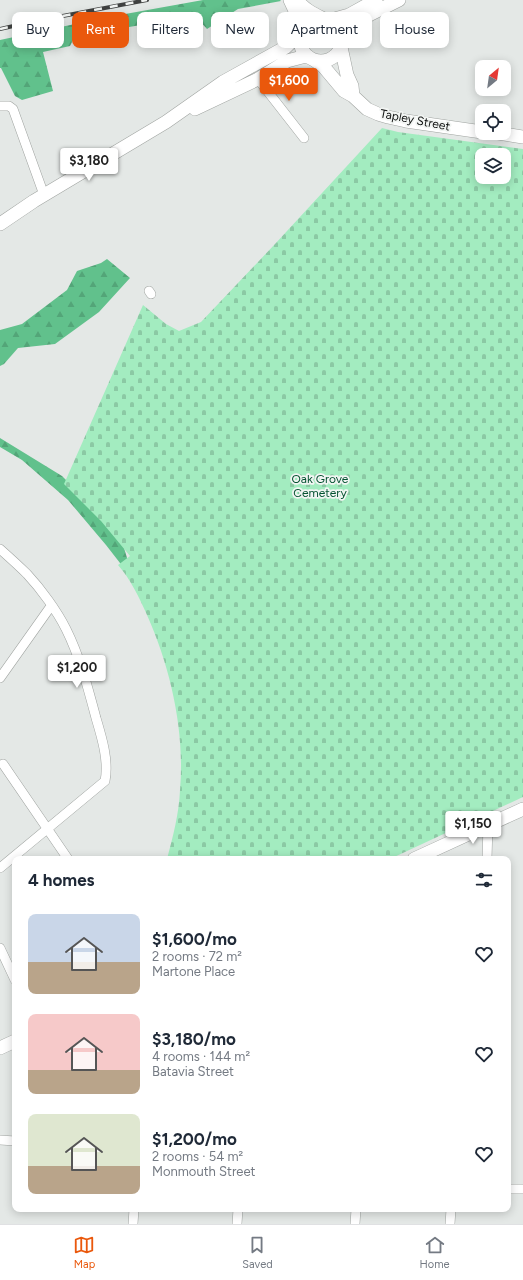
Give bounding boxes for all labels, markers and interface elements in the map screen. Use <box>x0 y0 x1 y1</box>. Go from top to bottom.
chip: Buy <box>12 12 64 48</box>
chip: Rent <box>72 12 129 48</box>
chip: Filters <box>137 12 203 48</box>
chip: New <box>211 12 269 48</box>
chip: Apartment <box>277 12 372 48</box>
chip: House <box>380 12 449 48</box>
north arrow <box>475 60 511 96</box>
map controls <box>475 60 511 184</box>
pin: $1,600 <box>256 68 322 102</box>
text: $1,600 <box>269 73 309 88</box>
button: locate <box>475 104 511 140</box>
street label: Tapley Street <box>379 106 452 134</box>
pin: $3,180 <box>56 148 122 182</box>
button: layers <box>475 148 511 184</box>
text: $3,180 <box>69 153 109 168</box>
park label: Oak Grove Cemetery <box>292 472 349 500</box>
pin: $1,200 <box>44 655 110 689</box>
text: $1,200 <box>57 660 97 675</box>
pin: $1,150 <box>440 811 506 845</box>
text: $1,150 <box>454 816 492 831</box>
icon: filters <box>473 869 495 891</box>
text: 4 homes <box>28 870 95 890</box>
text: $1,600/mo <box>152 929 237 949</box>
icon: home <box>60 930 108 978</box>
icon: heart <box>473 943 495 965</box>
text: 2 rooms · 72 m² <box>152 949 242 964</box>
text: Martone Place <box>152 964 235 979</box>
text: $3,180/mo <box>152 1029 236 1049</box>
icon: home <box>60 1030 108 1078</box>
icon: heart <box>473 1043 495 1065</box>
text: 4 rooms · 144 m² <box>152 1049 250 1064</box>
text: Batavia Street <box>152 1064 234 1079</box>
text: $1,200/mo <box>152 1129 237 1149</box>
icon: home <box>60 1130 108 1178</box>
icon: heart <box>473 1143 495 1165</box>
text: 2 rooms · 54 m² <box>152 1149 243 1164</box>
text: Monmouth Street <box>152 1164 255 1179</box>
tab: Map <box>73 1234 95 1271</box>
tab: Saved <box>242 1234 273 1271</box>
tab: Home <box>420 1234 450 1271</box>

